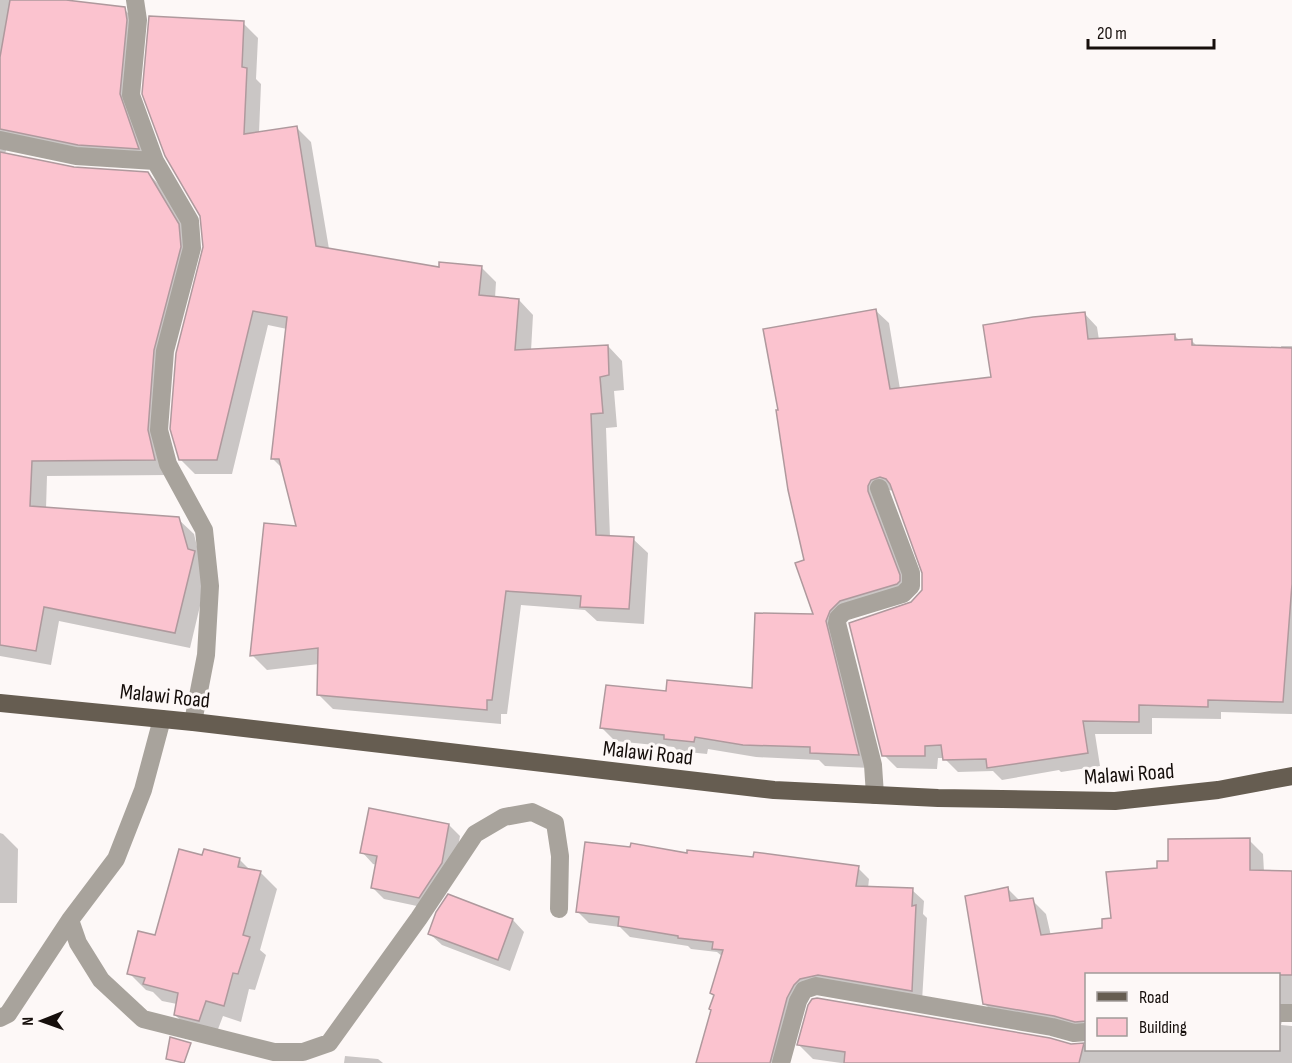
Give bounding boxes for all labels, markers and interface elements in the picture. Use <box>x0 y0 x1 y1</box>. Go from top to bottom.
scale bar <box>1088 12 1214 50</box>
text: 20 m <box>1097 23 1127 44</box>
street label: Malawi Road <box>118 678 211 715</box>
street label: Malawi Road <box>601 735 694 772</box>
street label: Malawi Road <box>1083 758 1175 791</box>
legend <box>1085 973 1280 1051</box>
text: Road <box>1139 987 1169 1008</box>
north arrow <box>12 991 72 1051</box>
text: N <box>19 1017 38 1026</box>
text: Building <box>1139 1017 1187 1038</box>

